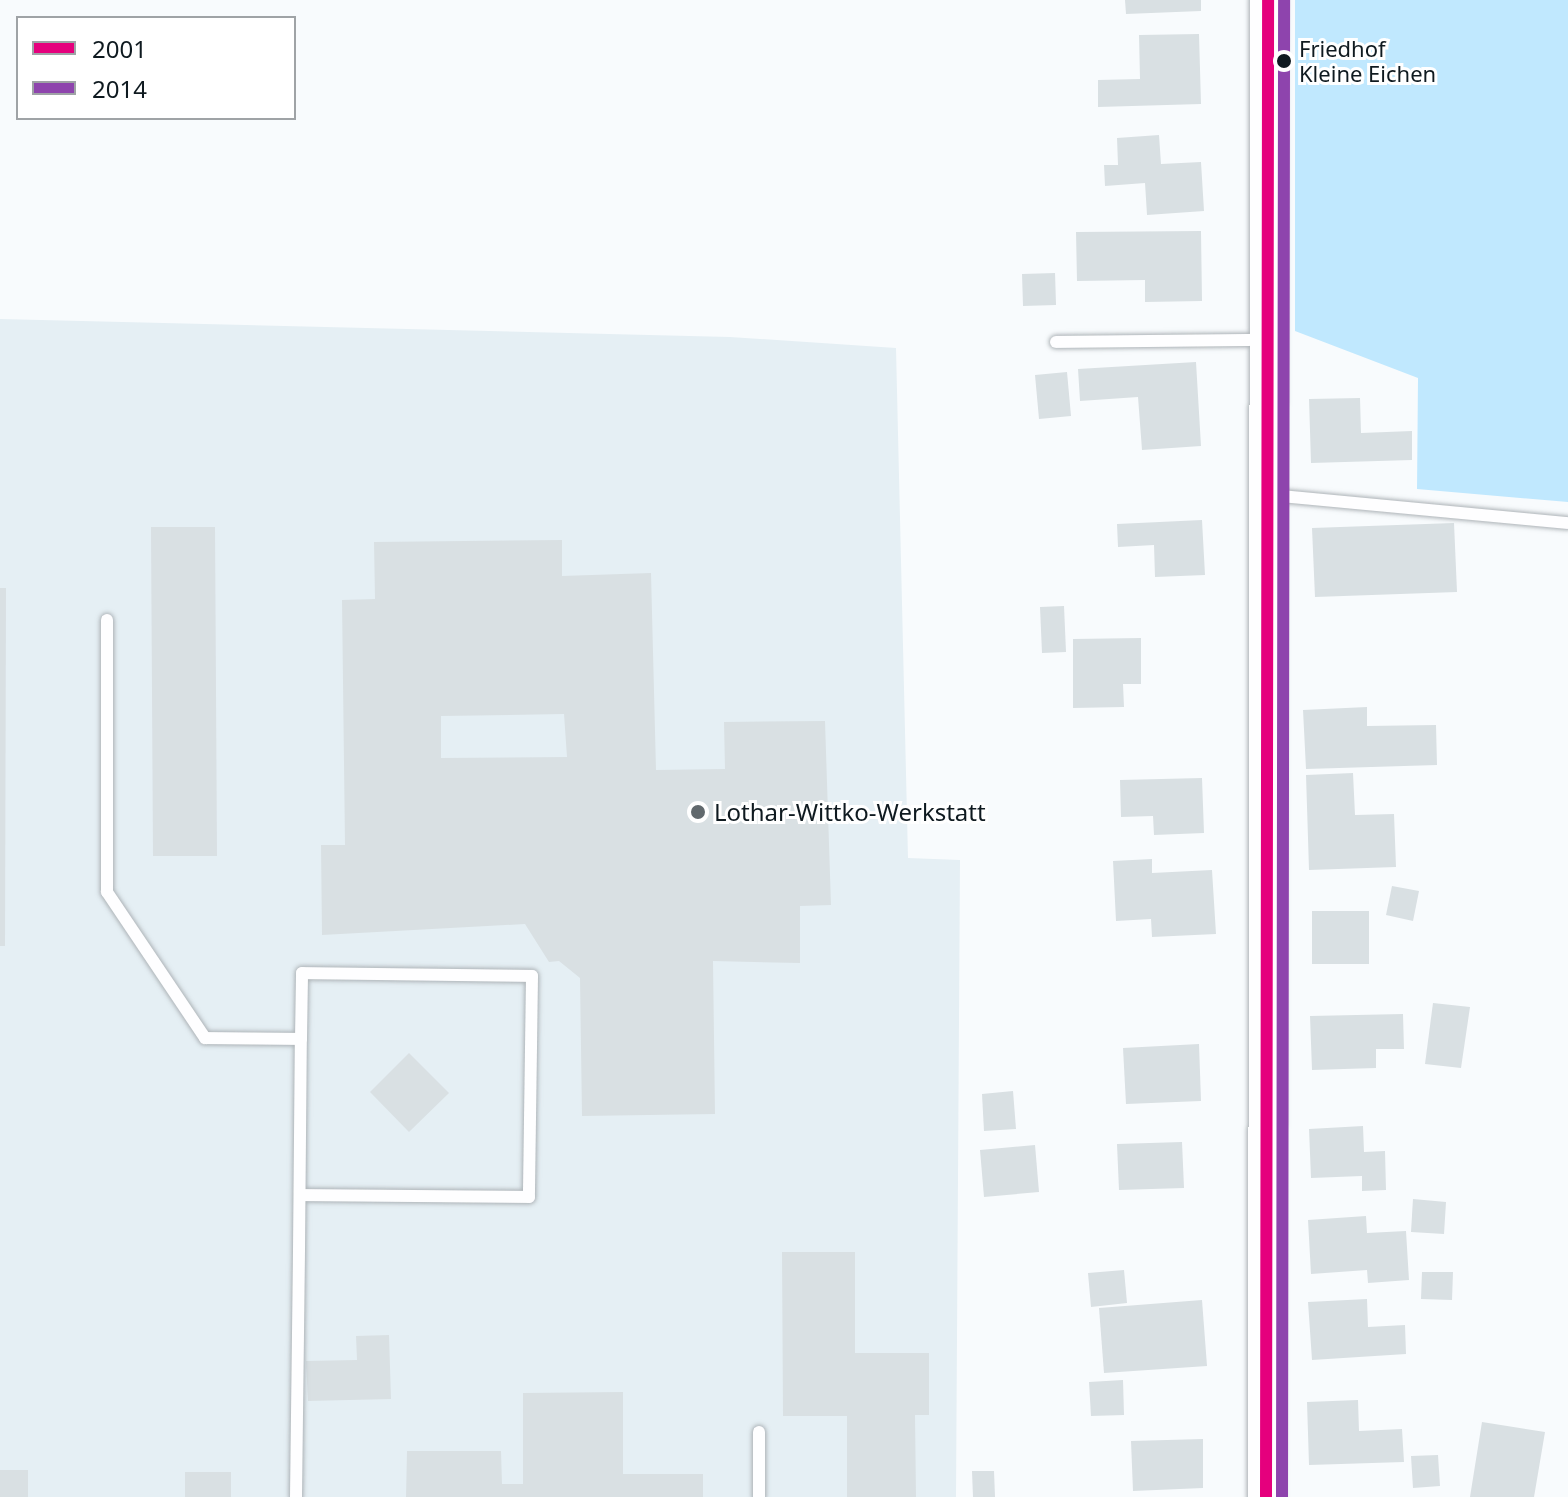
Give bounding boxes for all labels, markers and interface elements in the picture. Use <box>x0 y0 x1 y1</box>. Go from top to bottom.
legend <box>16 16 296 120</box>
text: 2001 <box>92 32 147 65</box>
place label: Friedhof Kleine Eichen <box>1299 35 1436 86</box>
marker: Friedhof Kleine Eichen <box>1276 53 1292 69</box>
text: 2014 <box>92 72 147 105</box>
place label: Lothar-Wittko-Werkstatt <box>714 798 986 826</box>
marker: Lothar-Wittko-Werkstatt <box>689 803 707 821</box>

